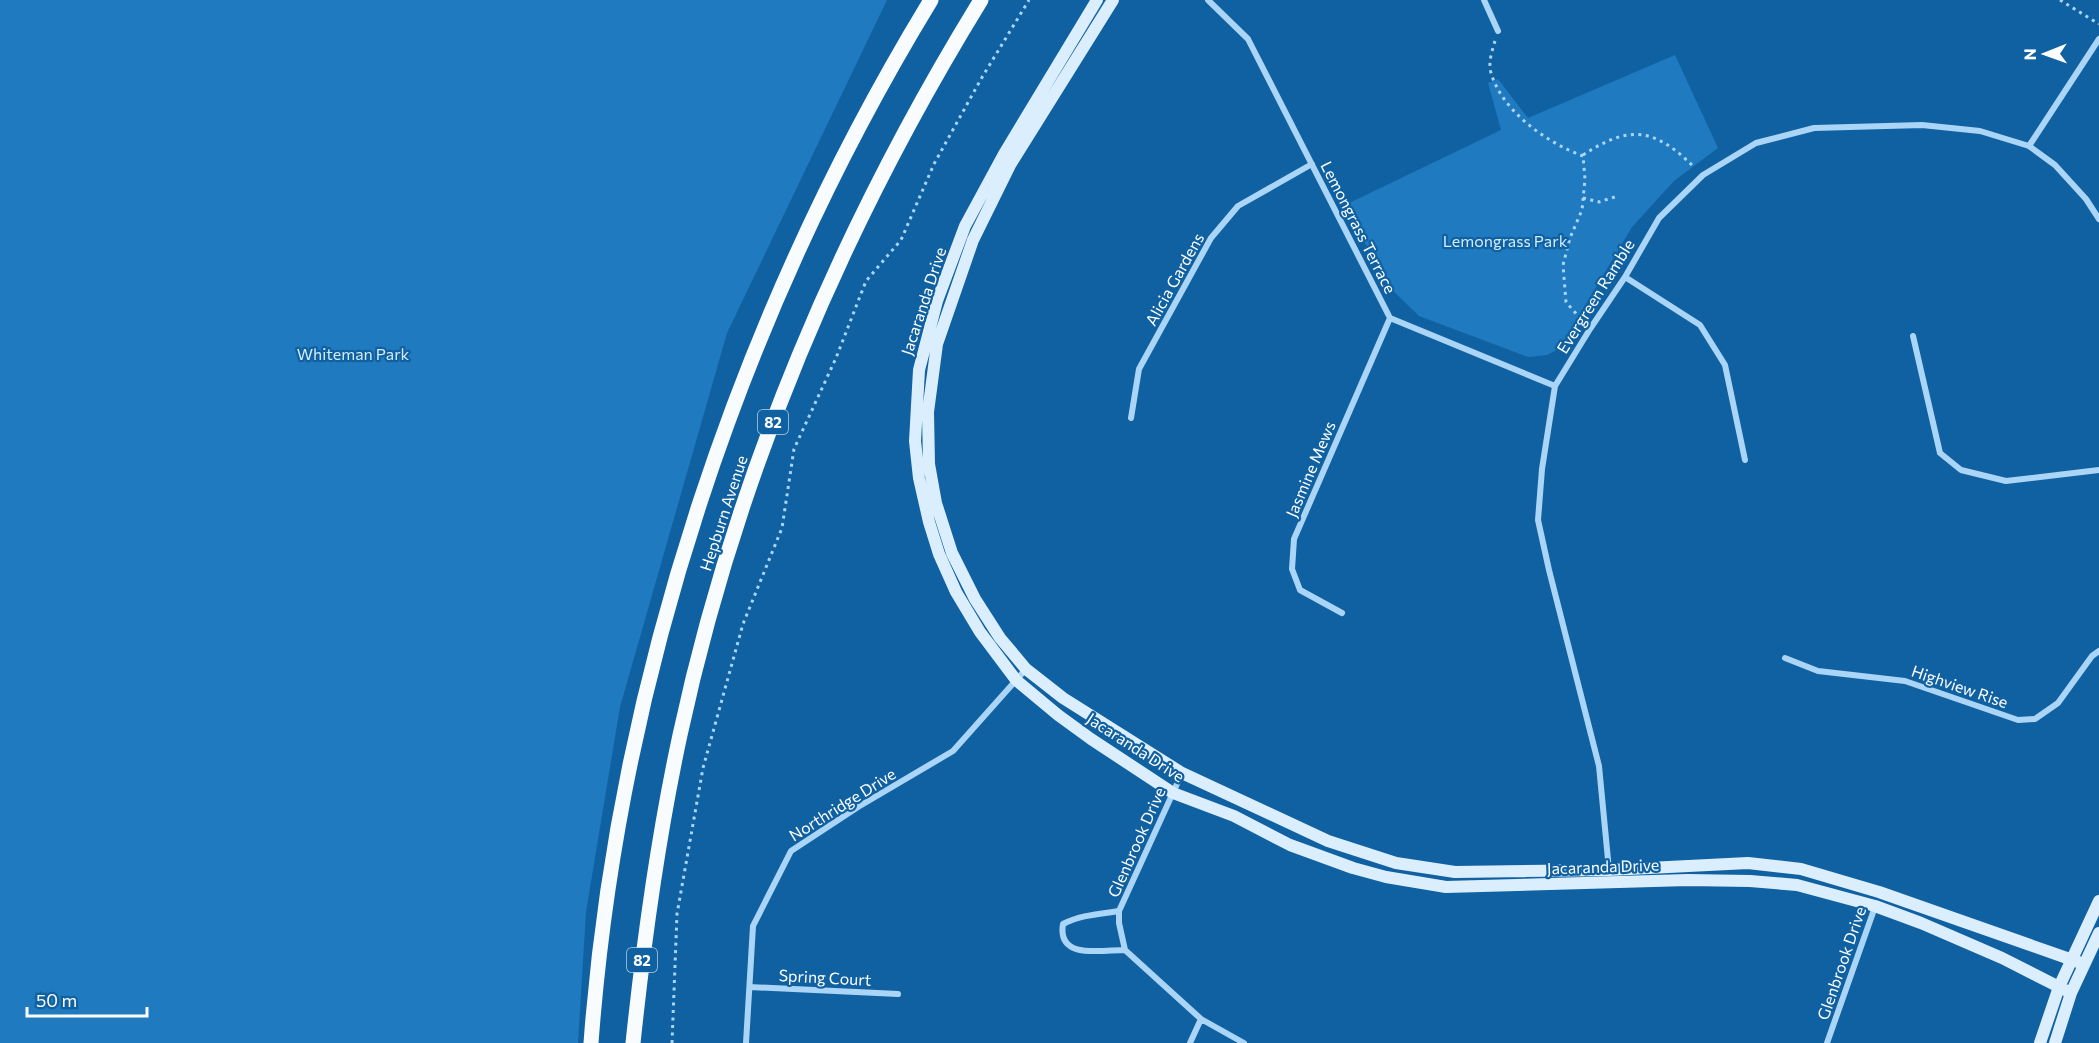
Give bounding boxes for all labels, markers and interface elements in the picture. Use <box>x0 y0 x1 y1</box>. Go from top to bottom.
north arrow <box>2015 24 2075 84</box>
text: N <box>2020 48 2039 60</box>
street label: Lemongrass Terrace <box>1317 158 1401 296</box>
street label: Alicia Gardens <box>1141 229 1207 329</box>
park label: Lemongrass Park <box>1443 231 1568 250</box>
street label: Evergreen Ramble <box>1552 235 1638 357</box>
street label: Jacaranda Drive <box>897 245 949 357</box>
park label: Whiteman Park <box>297 344 410 363</box>
road number: 82 <box>758 410 788 434</box>
street label: Jasmine Mews <box>1281 418 1339 520</box>
street label: Hepburn Avenue <box>695 453 751 573</box>
street label: Highview Rise <box>1909 661 2011 711</box>
street label: Jacaranda Drive <box>1084 708 1188 786</box>
street label: Northridge Drive <box>785 764 899 844</box>
street label: Glenbrook Drive <box>1103 784 1169 900</box>
street label: Jacaranda Drive <box>1546 855 1660 877</box>
street label: Glenbrook Drive <box>1813 904 1869 1022</box>
road number: 82 <box>627 948 657 972</box>
street label: Spring Court <box>778 965 872 989</box>
scale bar <box>27 980 147 1018</box>
text: 50 m <box>36 989 77 1011</box>

